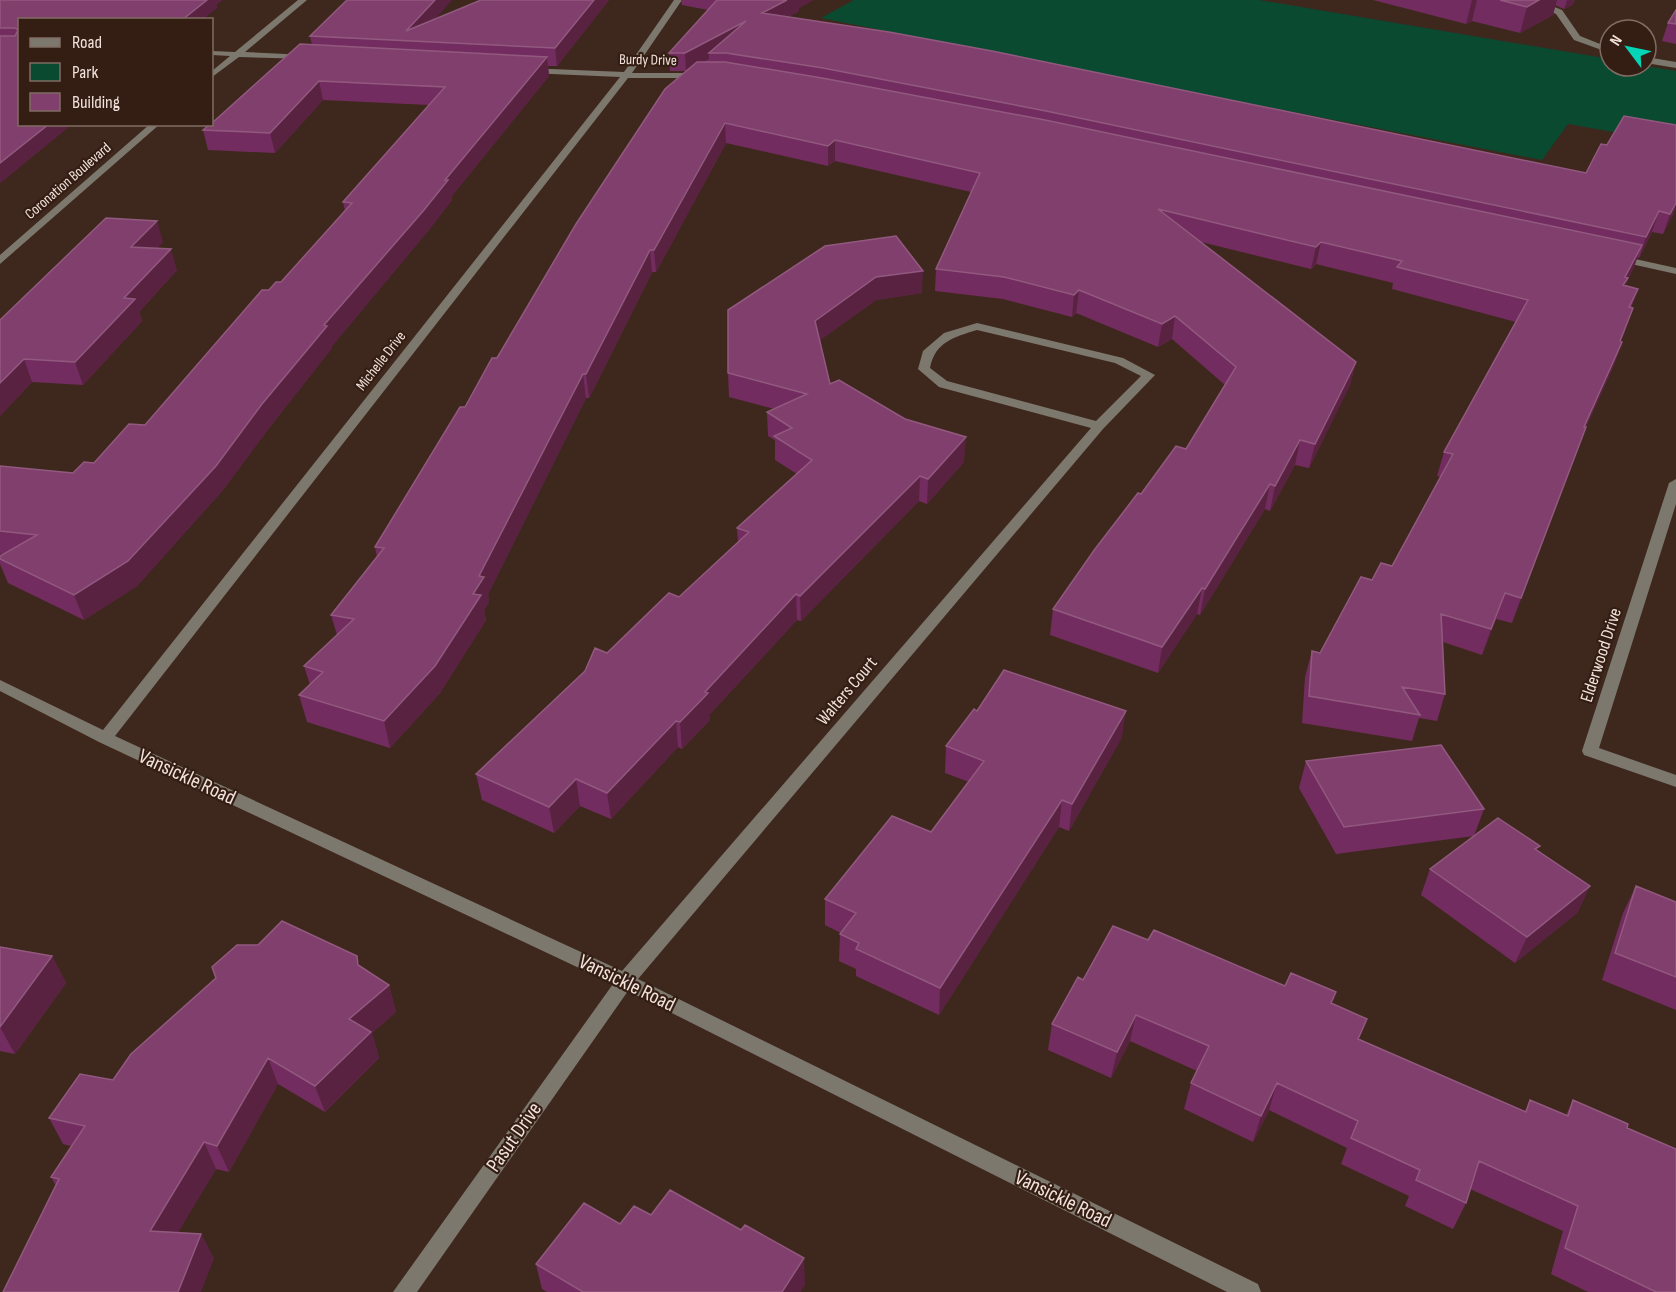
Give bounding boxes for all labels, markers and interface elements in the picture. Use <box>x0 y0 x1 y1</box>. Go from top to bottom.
legend <box>18 18 213 126</box>
north arrow <box>1598 18 1658 78</box>
text: Road <box>72 32 102 53</box>
text: N <box>1606 32 1627 50</box>
street label: Burdy Drive <box>619 50 677 70</box>
text: Park <box>72 62 98 83</box>
text: Building <box>72 92 120 113</box>
street label: Coronation Boulevard <box>21 138 115 224</box>
street label: Michelle Drive <box>352 327 410 395</box>
street label: Elderwood Drive <box>1576 605 1626 705</box>
street label: Walters Court <box>812 652 882 729</box>
street label: Vansickle Road <box>134 744 240 810</box>
street label: Vansickle Road <box>575 949 679 1017</box>
street label: Pasut Drive <box>481 1097 547 1177</box>
street label: Vansickle Road <box>1011 1165 1115 1233</box>

